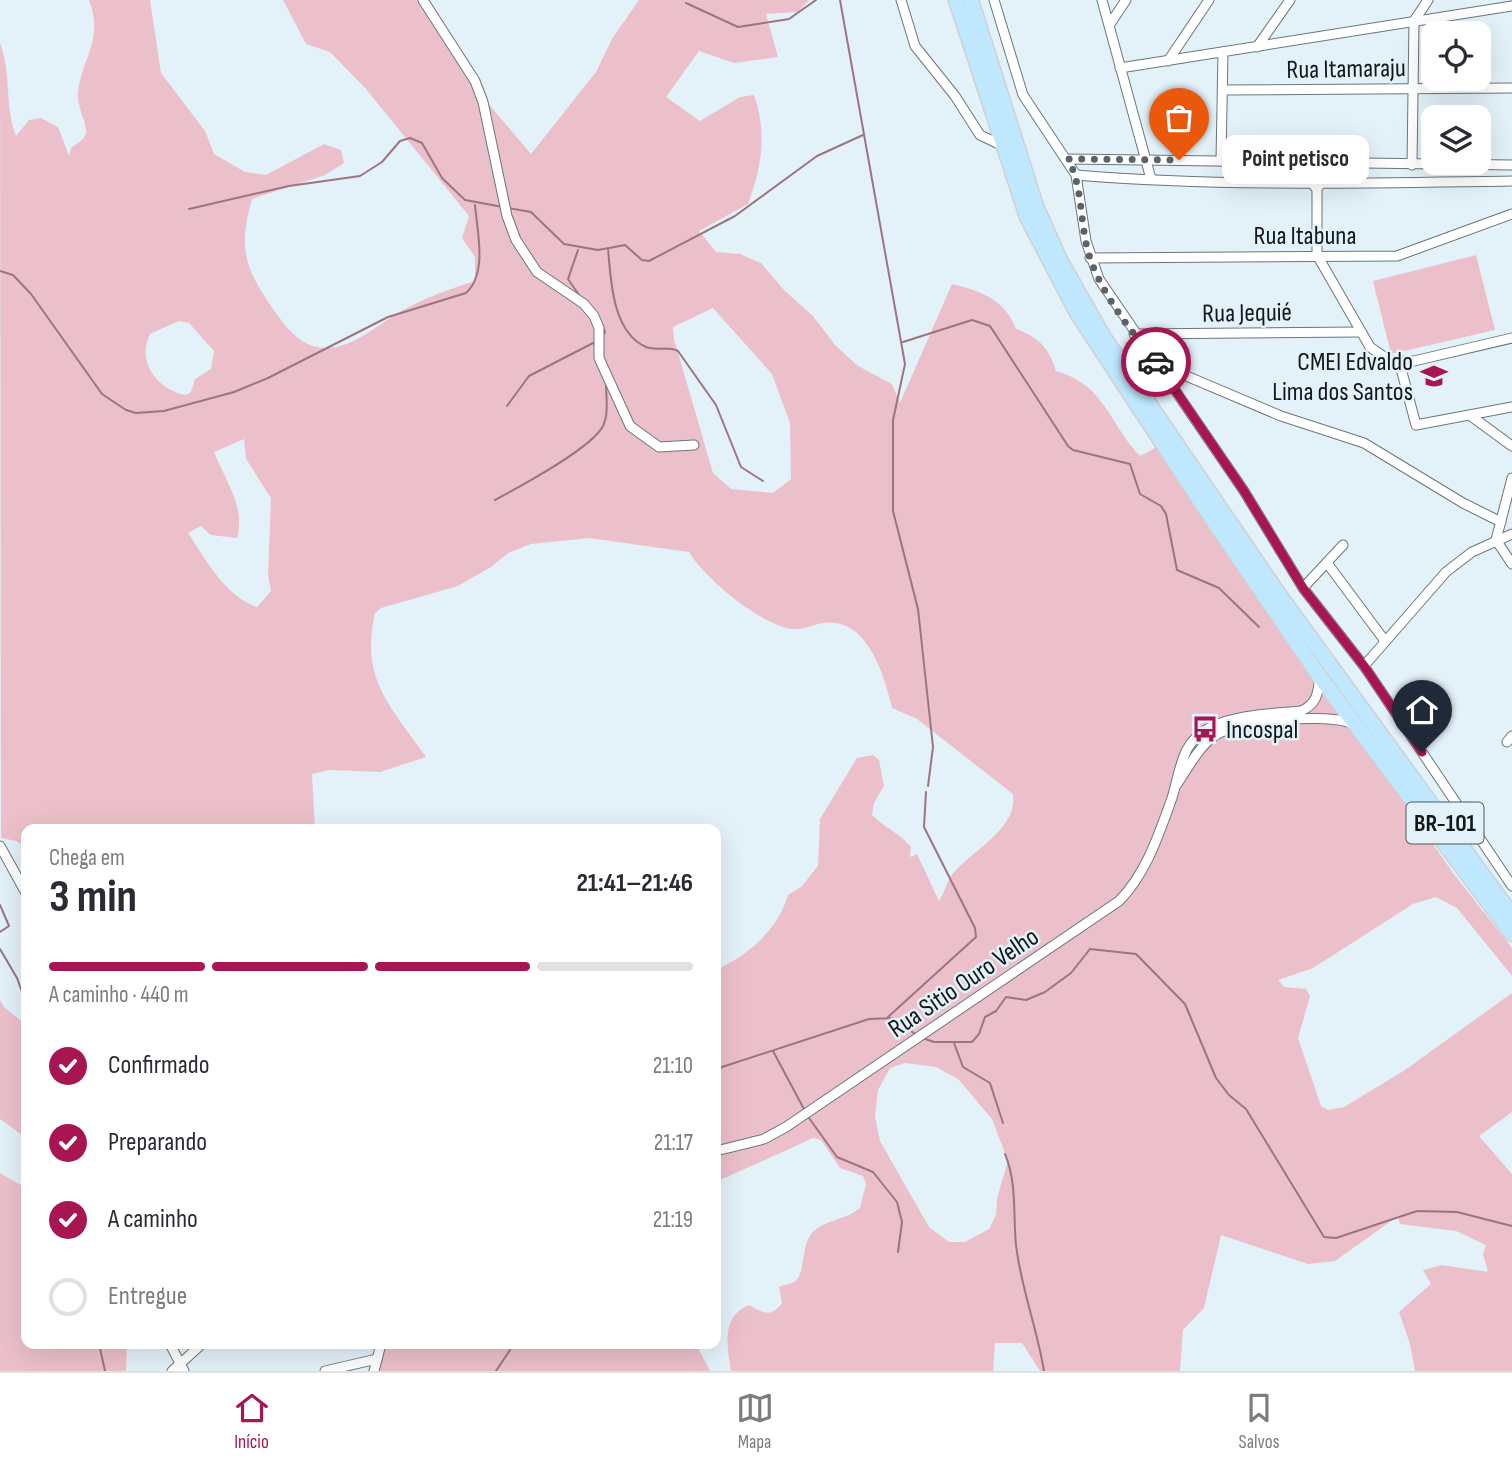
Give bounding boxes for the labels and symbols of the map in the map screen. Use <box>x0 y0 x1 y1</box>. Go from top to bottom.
street label: Rua Itamaraju <box>1286 53 1406 86</box>
pin <box>1149 88 1209 160</box>
callout: Point petisco <box>1221 136 1368 184</box>
street label: Rua Itabuna <box>1254 221 1356 252</box>
street label: Rua Jequié <box>1202 297 1292 330</box>
courier <box>1121 327 1191 397</box>
place label: CMEI Edvaldo Lima dos Santos <box>1272 347 1413 408</box>
school or university icon: CMEI Edvaldo Lima dos Santos <box>1419 361 1449 391</box>
pin <box>1392 680 1452 752</box>
bus stop icon: Incospal <box>1190 714 1220 744</box>
place label: Incospal <box>1226 715 1298 746</box>
road number: BR-101 <box>1406 802 1484 844</box>
street label: Rua Sitio Ouro Velho <box>883 922 1045 1045</box>

